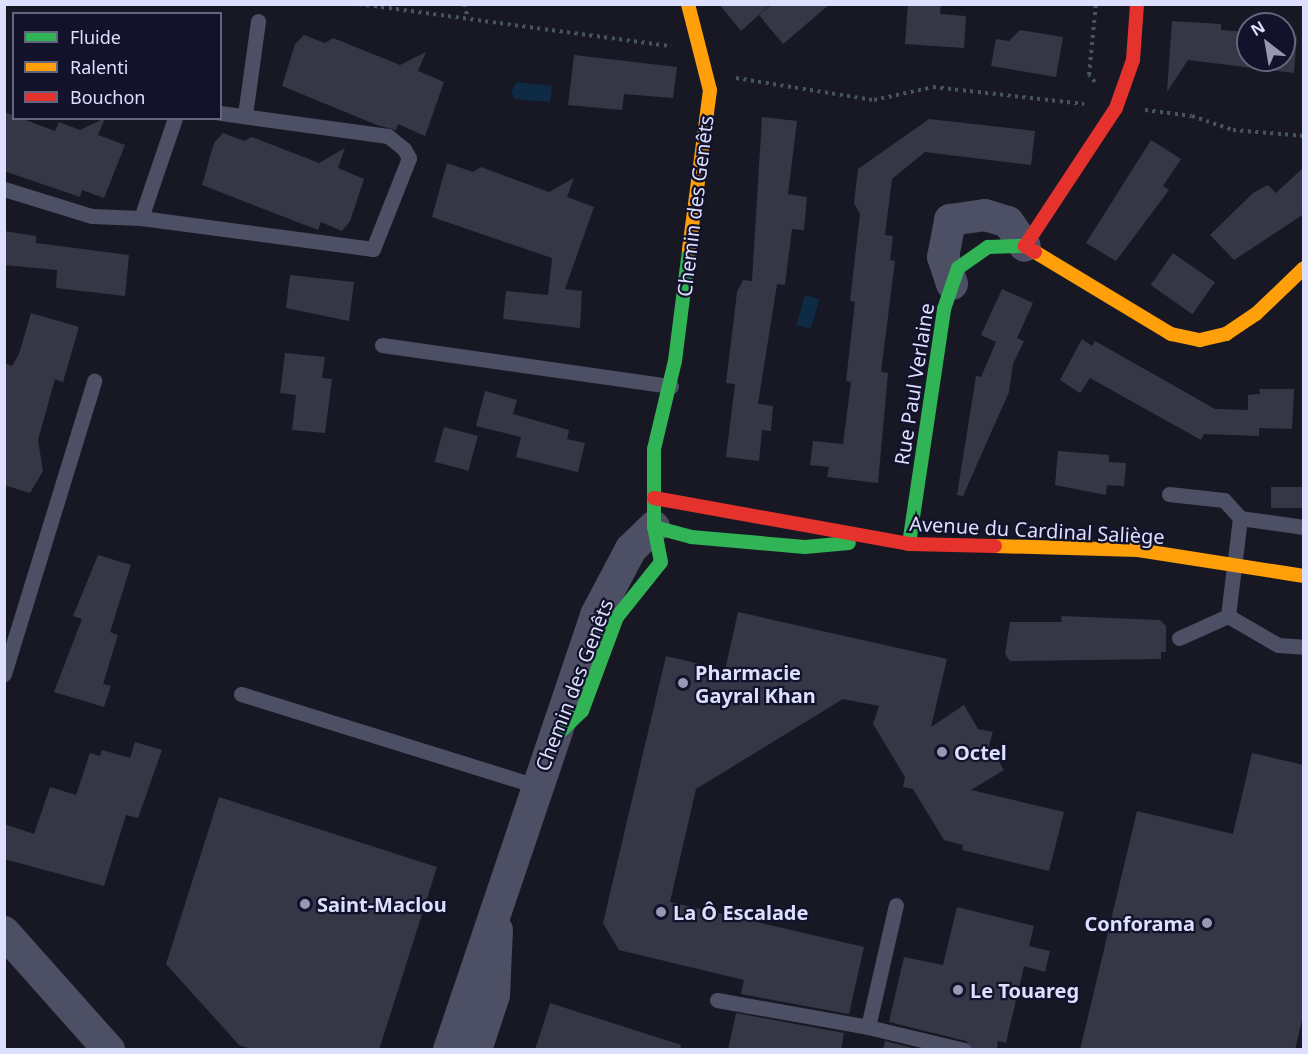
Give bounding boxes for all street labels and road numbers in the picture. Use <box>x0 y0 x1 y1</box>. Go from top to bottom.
street label: Chemin des Genêts <box>672 114 718 298</box>
street label: Rue Paul Verlaine <box>889 301 939 467</box>
street label: Avenue du Cardinal Saliège <box>909 511 1165 549</box>
street label: Chemin des Genêts <box>530 596 618 774</box>

